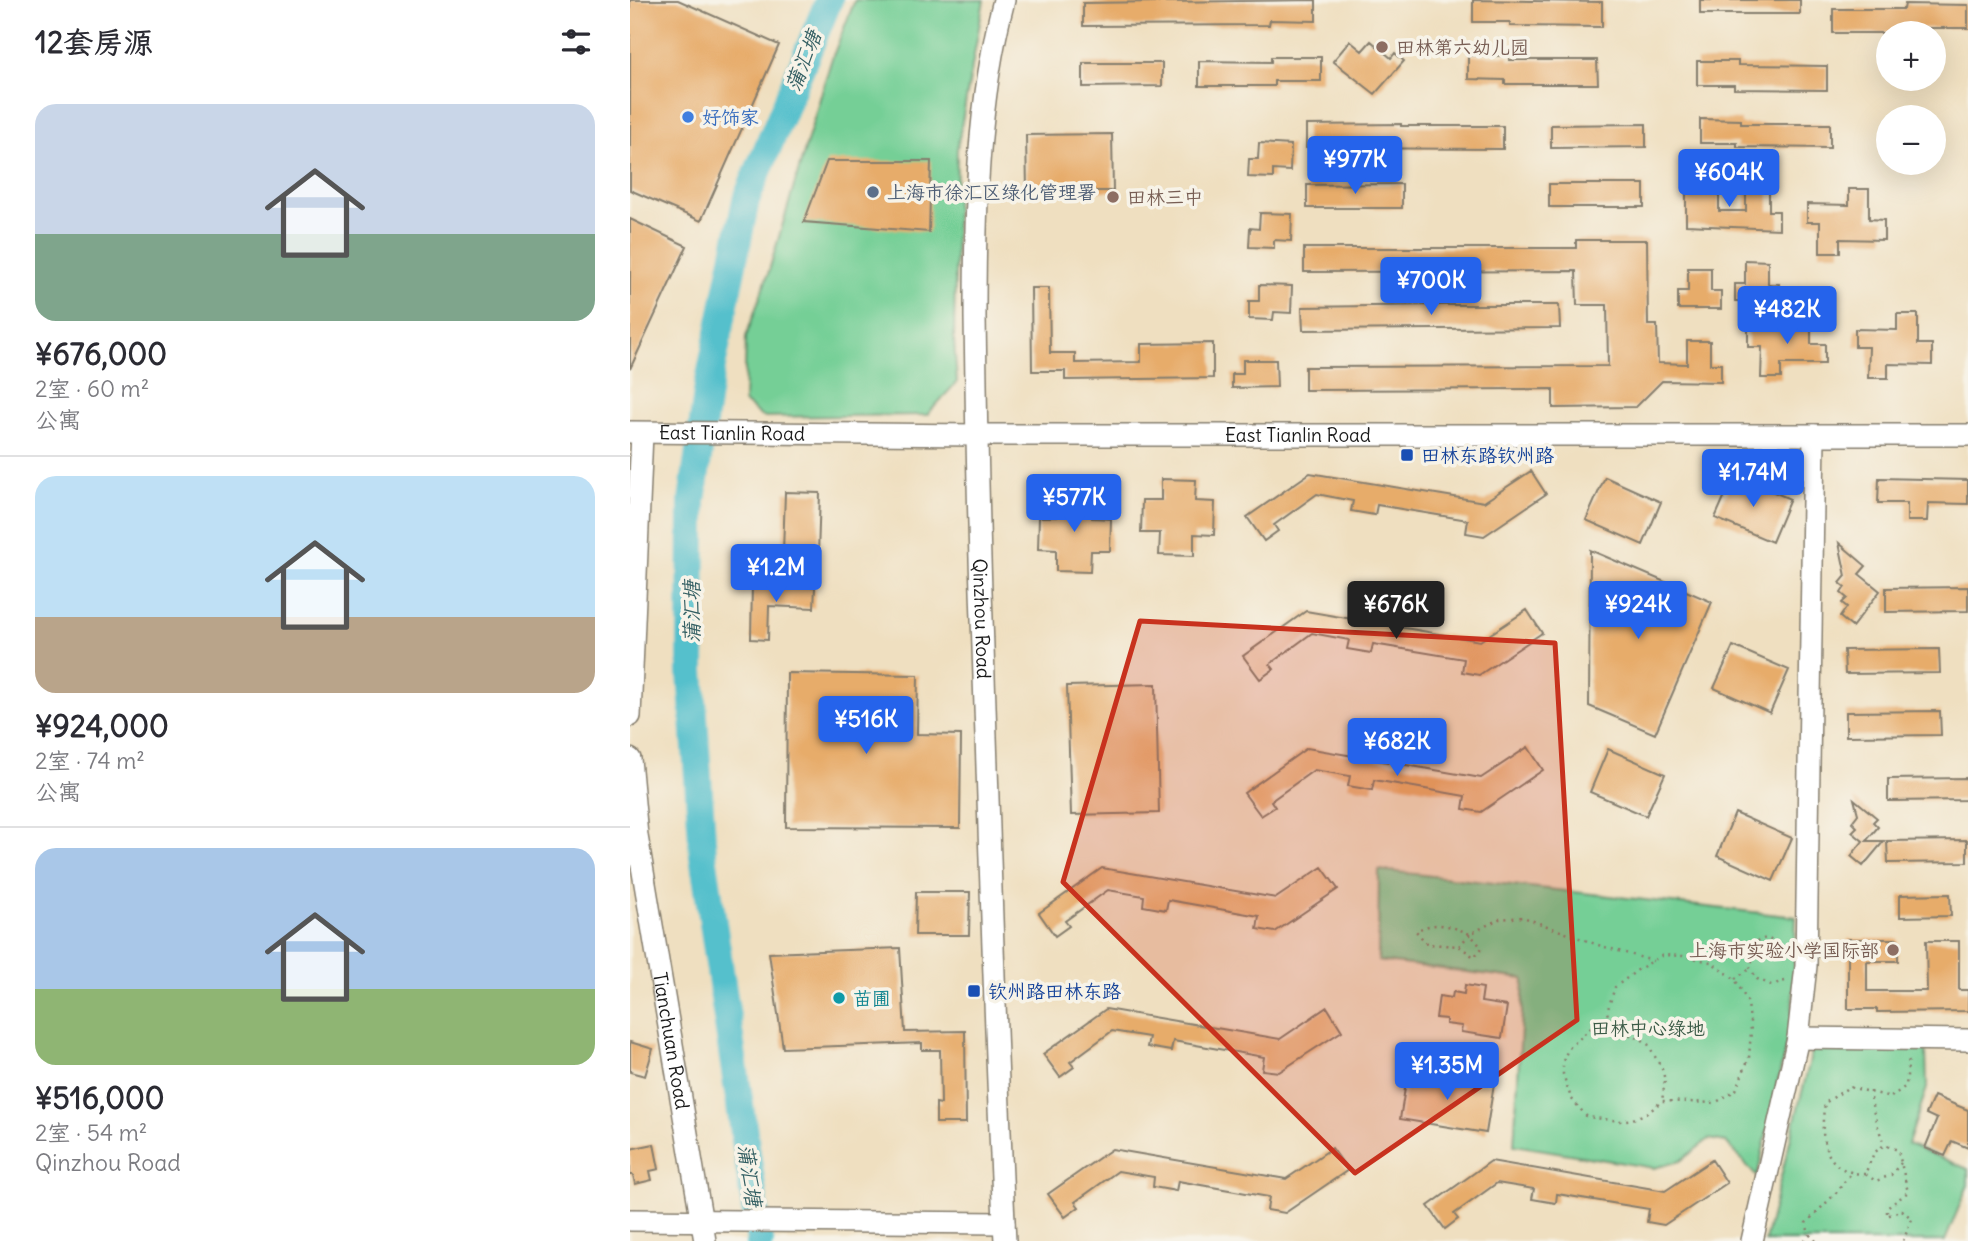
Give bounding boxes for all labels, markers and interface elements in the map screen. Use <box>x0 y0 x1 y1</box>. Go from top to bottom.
map controls <box>1876 21 1946 175</box>
button: + <box>1876 21 1946 91</box>
text: 12套房源 <box>35 23 153 61</box>
icon: filters <box>557 23 595 61</box>
water label: 蒲汇塘 <box>779 25 828 95</box>
place label: 田林第六幼儿园 <box>1396 35 1529 59</box>
marker: 田林第六幼儿园 <box>1374 39 1390 55</box>
place label: 好饰家 <box>702 105 759 129</box>
button: − <box>1876 105 1946 175</box>
marker: 好饰家 <box>680 109 696 125</box>
pin: ¥977K <box>1306 136 1404 196</box>
text: ¥977K <box>1323 144 1387 173</box>
icon: home <box>252 150 378 276</box>
pin: ¥604K <box>1680 150 1778 209</box>
text: ¥604K <box>1694 157 1764 186</box>
place label: 上海市徐汇区绿化管理署 <box>887 180 1096 204</box>
marker: 上海市徐汇区绿化管理署 <box>865 184 881 200</box>
place label: 田林三中 <box>1127 185 1203 209</box>
marker: 田林三中 <box>1105 189 1121 205</box>
pin: ¥700K <box>1382 258 1480 317</box>
text: ¥700K <box>1396 265 1466 294</box>
pin: ¥482K <box>1738 286 1836 346</box>
text: ¥482K <box>1754 294 1820 323</box>
text: ¥676,000 <box>35 335 167 373</box>
text: 2室 · 60 m² <box>35 374 149 403</box>
text: 公寓 <box>35 405 81 434</box>
street label: East Tianlin Road <box>659 420 805 446</box>
street label: East Tianlin Road <box>1225 423 1371 447</box>
place label: 田林东路钦州路 <box>1421 443 1554 467</box>
marker: 田林东路钦州路 <box>1399 447 1415 463</box>
pin: ¥1.74M <box>1696 449 1810 509</box>
text: ¥1.74M <box>1718 457 1788 486</box>
pin: ¥577K <box>1025 475 1123 534</box>
text: ¥577K <box>1042 482 1106 511</box>
icon: home <box>252 522 378 648</box>
pin: ¥1.2M <box>727 544 825 604</box>
text: ¥1.2M <box>747 552 805 581</box>
street label: Qinzhou Road <box>968 558 996 679</box>
water label: 蒲汇塘 <box>678 579 705 644</box>
pin: ¥676K <box>1347 582 1445 641</box>
pin: ¥924K <box>1589 582 1687 641</box>
text: ¥676K <box>1363 589 1429 618</box>
text: ¥924K <box>1605 589 1671 618</box>
pin: ¥516K <box>817 696 915 756</box>
text: ¥516K <box>834 704 898 733</box>
text: ¥924,000 <box>35 707 169 745</box>
pin: ¥682K <box>1348 718 1446 778</box>
text: ¥682K <box>1364 726 1430 755</box>
text: 2室 · 74 m² <box>35 746 145 775</box>
text: 公寓 <box>35 777 81 806</box>
icon: home <box>252 894 378 1020</box>
place label: 上海市实验小学国际部 <box>1689 938 1879 962</box>
marker: 上海市实验小学国际部 <box>1885 942 1901 958</box>
street label: Tianchuan Road <box>648 970 695 1111</box>
place label: 钦州路田林东路 <box>988 979 1121 1003</box>
marker: 钦州路田林东路 <box>966 983 982 999</box>
place label: 苗圃 <box>853 986 891 1010</box>
marker: 苗圃 <box>831 990 847 1006</box>
park label: 田林中心绿地 <box>1591 1016 1705 1040</box>
pin: ¥1.35M <box>1390 1042 1504 1102</box>
text: ¥1.35M <box>1411 1050 1483 1079</box>
text: ¥516,000 <box>35 1079 165 1117</box>
text: 2室 · 54 m² <box>35 1118 147 1147</box>
water label: 蒲汇塘 <box>732 1142 768 1210</box>
text: Qinzhou Road <box>35 1148 181 1177</box>

